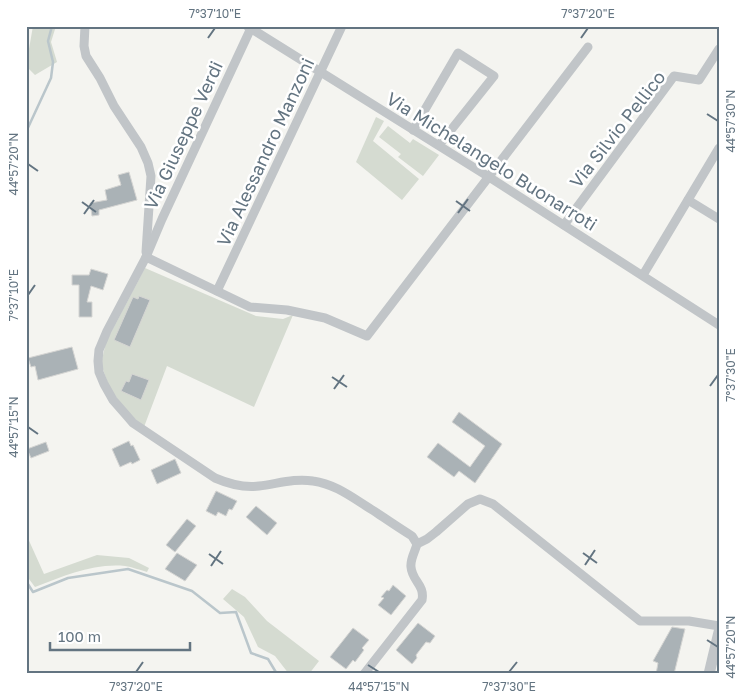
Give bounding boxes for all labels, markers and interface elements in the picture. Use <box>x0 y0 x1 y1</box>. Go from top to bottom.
text: 7°37'10"E <box>189 6 241 21</box>
text: 7°37'20"E <box>561 6 615 21</box>
street label: Via Alessandro Manzoni <box>212 54 318 250</box>
street label: Via Giuseppe Verdi <box>139 57 227 213</box>
street label: Via Silvio Pellico <box>564 66 670 192</box>
street label: Via Michelangelo Buonarroti <box>383 87 601 235</box>
text: 44°57'30"N <box>723 90 738 152</box>
text: 44°57'20"N <box>6 133 21 195</box>
text: 7°37'10"E <box>6 269 21 321</box>
text: 7°37'30"E <box>723 348 738 402</box>
text: 44°57'15"N <box>6 396 21 458</box>
text: 44°57'20"N <box>723 616 738 678</box>
scale bar <box>50 620 190 652</box>
text: 100 m <box>58 627 101 645</box>
text: 7°37'20"E <box>109 679 163 694</box>
text: 44°57'15"N <box>348 679 410 694</box>
text: 7°37'30"E <box>482 679 536 694</box>

